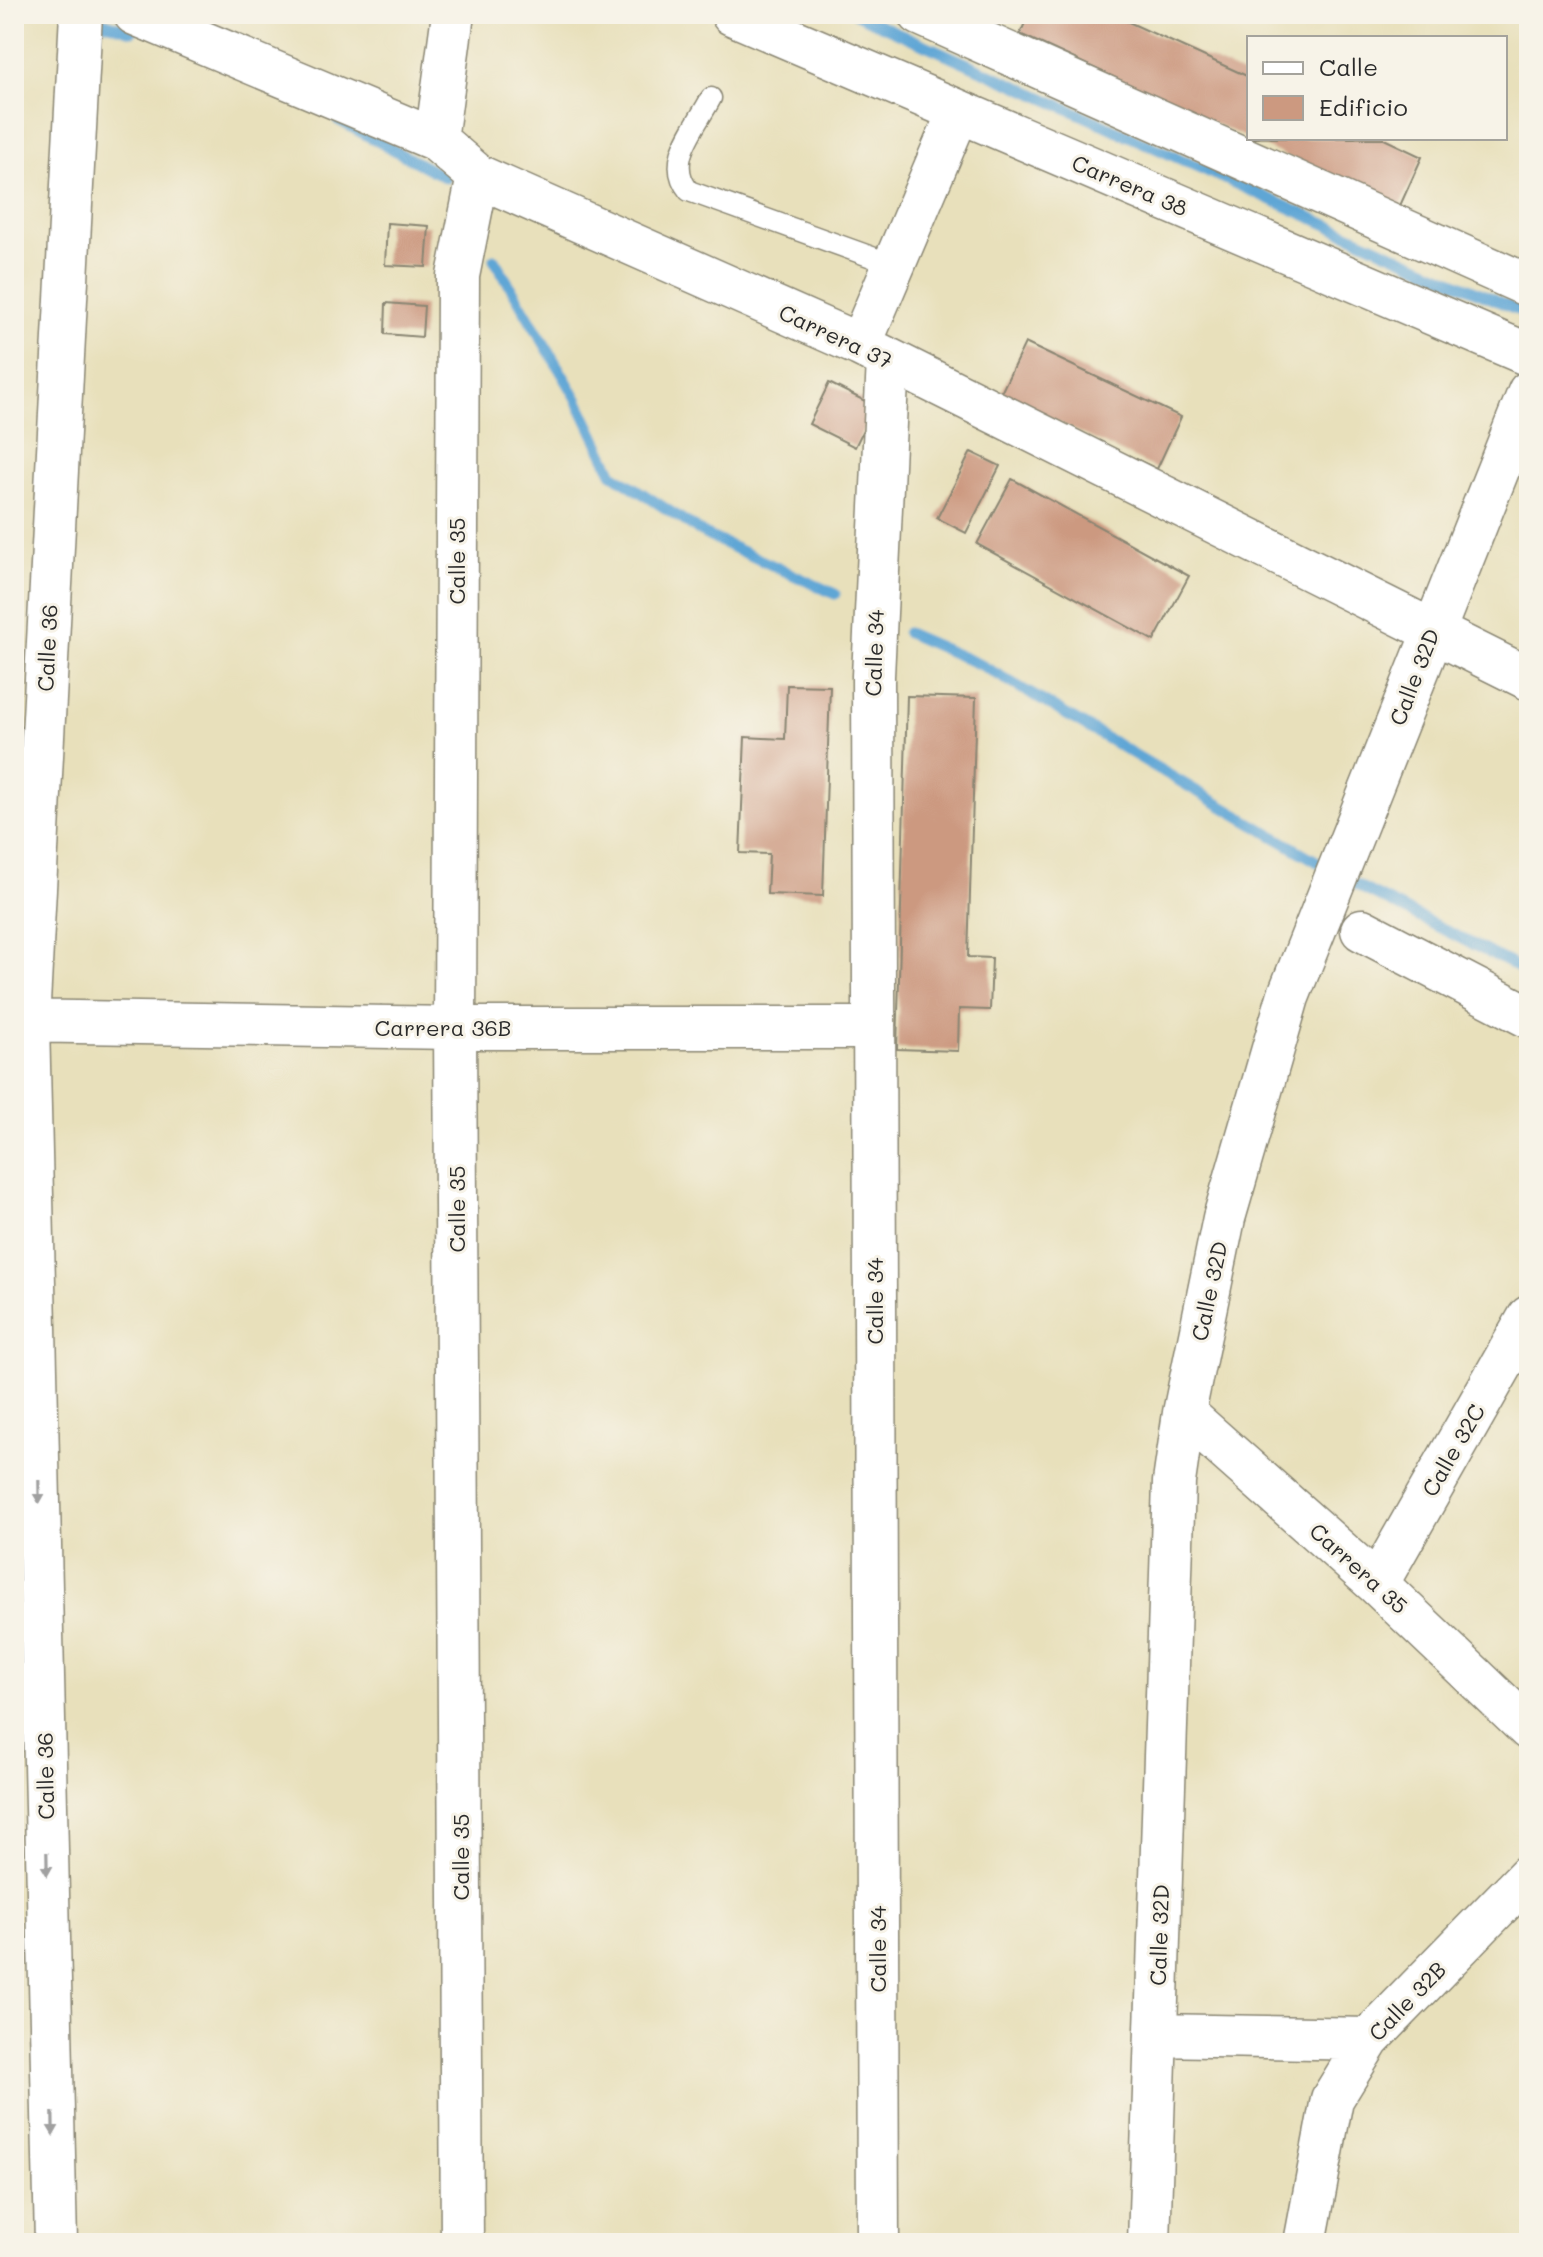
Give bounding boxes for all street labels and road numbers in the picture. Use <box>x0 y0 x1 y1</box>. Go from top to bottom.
street label: Carrera 38 <box>1068 148 1192 222</box>
street label: Carrera 37 <box>775 297 897 375</box>
street label: Calle 35 <box>442 518 471 604</box>
street label: Calle 36 <box>30 604 64 692</box>
street label: Calle 34 <box>858 609 890 697</box>
street label: Calle 32D <box>1382 624 1446 730</box>
street label: Carrera 36B <box>375 1013 511 1042</box>
street label: Calle 35 <box>442 1166 471 1252</box>
street label: Calle 32D <box>1184 1238 1234 1344</box>
street label: Calle 34 <box>860 1257 889 1344</box>
street label: Calle 32C <box>1415 1399 1491 1501</box>
street label: Carrera 35 <box>1304 1516 1414 1620</box>
street label: Calle 36 <box>30 1732 60 1820</box>
street label: Calle 35 <box>446 1814 475 1900</box>
street label: Calle 32D <box>1143 1884 1175 1986</box>
street label: Calle 34 <box>863 1905 892 1992</box>
street label: Calle 32B <box>1362 1955 1452 2047</box>

